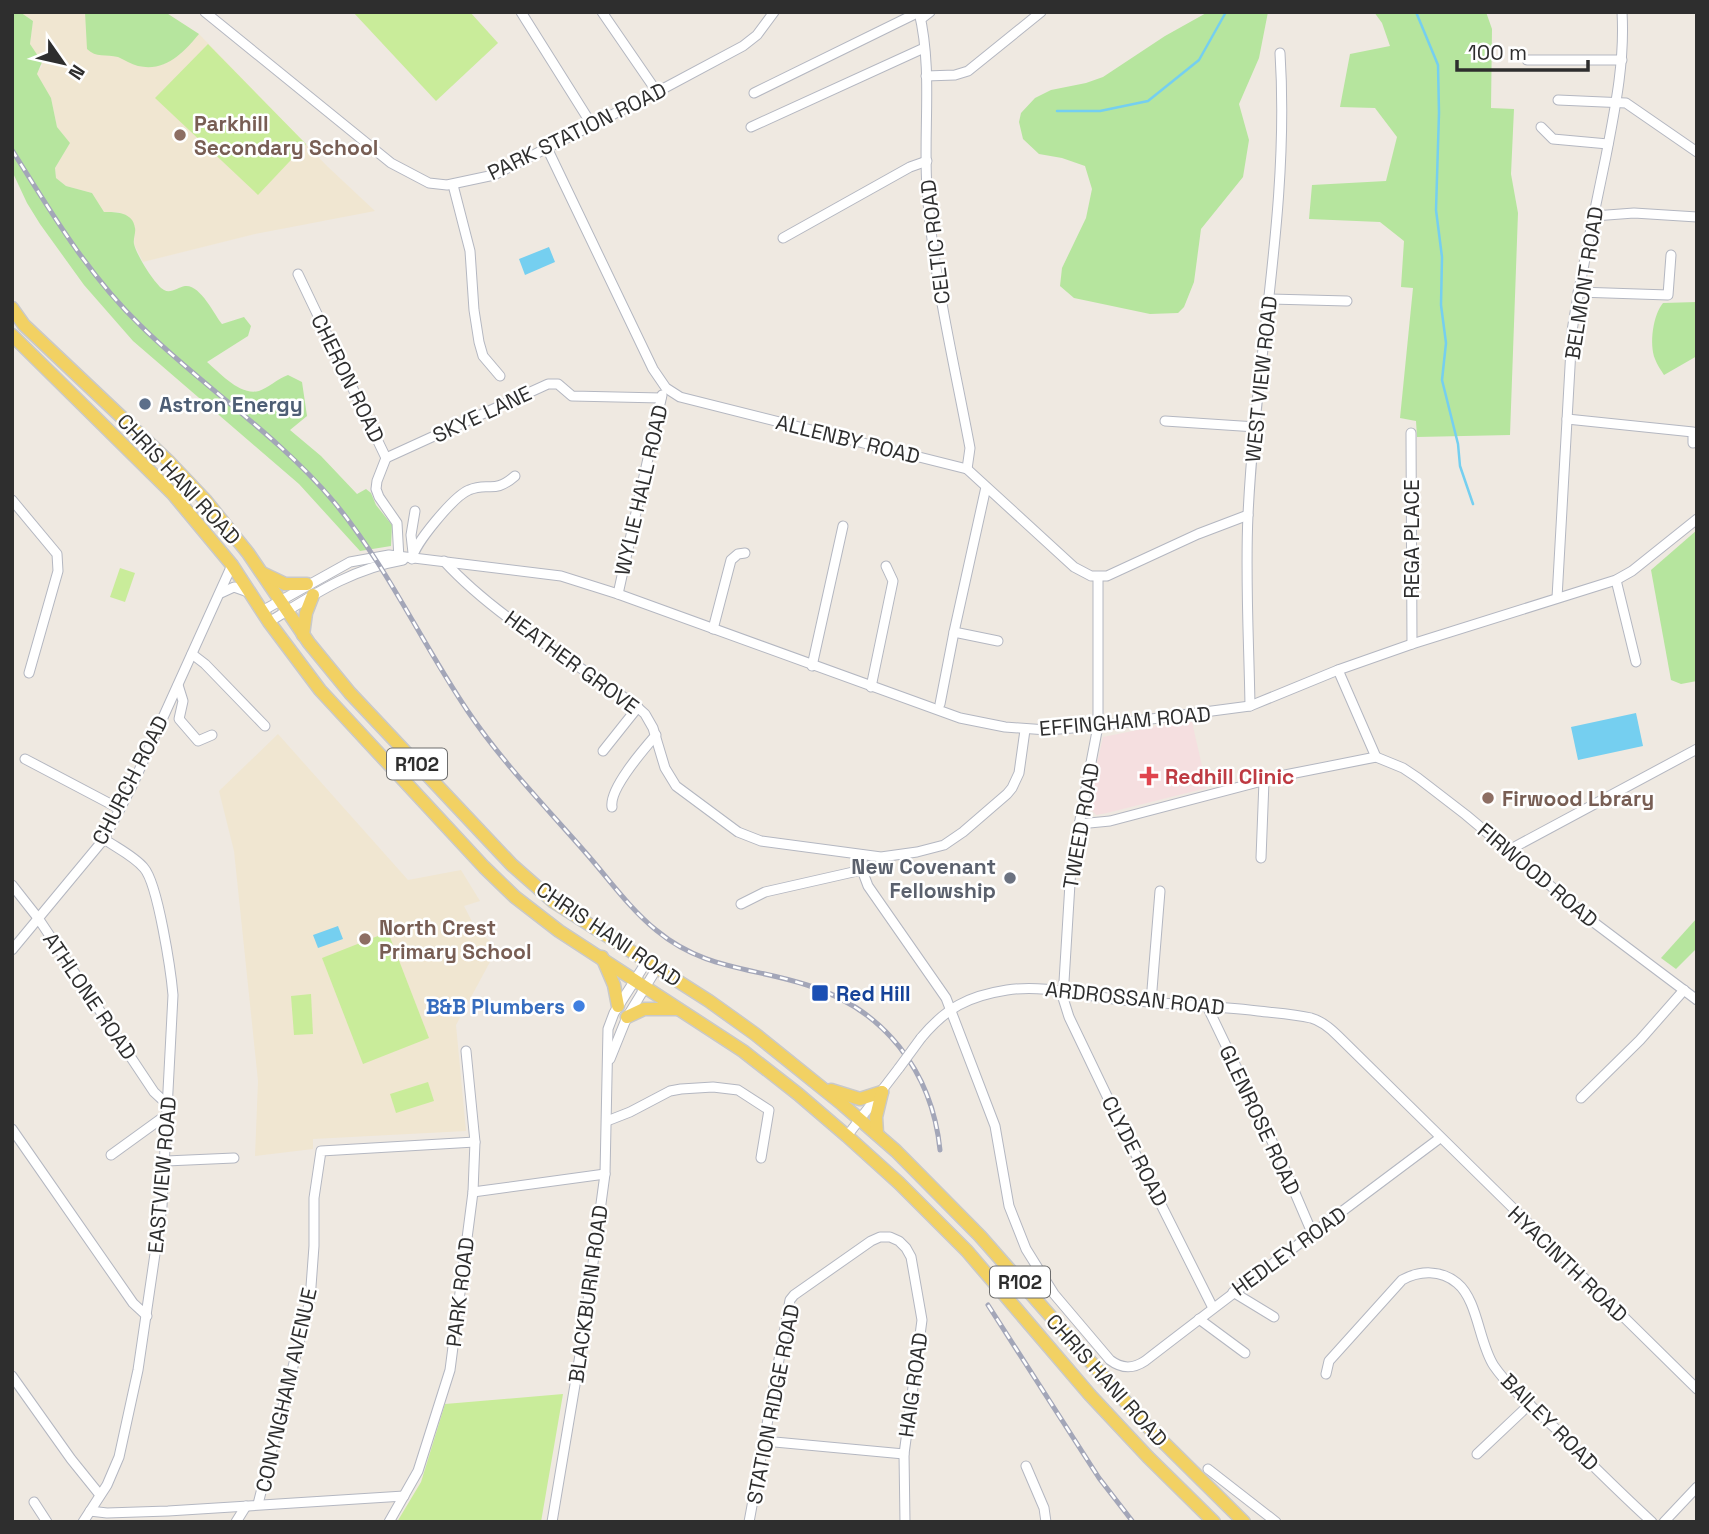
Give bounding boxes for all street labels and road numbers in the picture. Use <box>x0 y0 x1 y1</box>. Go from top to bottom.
street label: PARK STATION ROAD <box>483 76 671 186</box>
street label: CELTIC ROAD <box>914 178 956 306</box>
street label: BELMONT ROAD <box>1559 204 1609 362</box>
street label: WEST VIEW ROAD <box>1239 294 1283 464</box>
street label: CHERON ROAD <box>305 309 391 447</box>
street label: SKYE LANE <box>428 379 536 449</box>
street label: WYLIE HALL ROAD <box>608 402 674 578</box>
street label: CHRIS HANI ROAD <box>111 408 247 550</box>
street label: ALLENBY ROAD <box>773 408 923 470</box>
street label: REGA PLACE <box>1398 479 1425 599</box>
street label: HEATHER GROVE <box>500 604 644 720</box>
street label: EFFINGHAM ROAD <box>1038 700 1212 742</box>
street label: CHURCH ROAD <box>86 711 174 849</box>
road number: R102 <box>387 748 447 779</box>
street label: TWEED ROAD <box>1057 761 1105 891</box>
street label: FIRWOOD ROAD <box>1472 817 1604 933</box>
street label: CHRIS HANI ROAD <box>531 875 687 993</box>
street label: ATHLONE ROAD <box>37 927 143 1065</box>
street label: ARDROSSAN ROAD <box>1044 975 1226 1021</box>
street label: GLENROSE ROAD <box>1213 1041 1307 1199</box>
street label: CLYDE ROAD <box>1096 1091 1174 1211</box>
street label: EASTVIEW ROAD <box>142 1095 182 1255</box>
street label: HEDLEY ROAD <box>1226 1200 1352 1302</box>
street label: HYACINTH ROAD <box>1502 1200 1634 1328</box>
street label: BLACKBURN ROAD <box>562 1203 614 1385</box>
street label: PARK ROAD <box>440 1236 480 1348</box>
road number: R102 <box>990 1266 1050 1298</box>
street label: CONYNGHAM AVENUE <box>249 1285 323 1495</box>
street label: STATION RIDGE ROAD <box>740 1302 806 1506</box>
street label: CHRIS HANI ROAD <box>1040 1308 1174 1452</box>
street label: HAIG ROAD <box>892 1331 934 1439</box>
street label: BAILEY ROAD <box>1495 1367 1605 1477</box>

